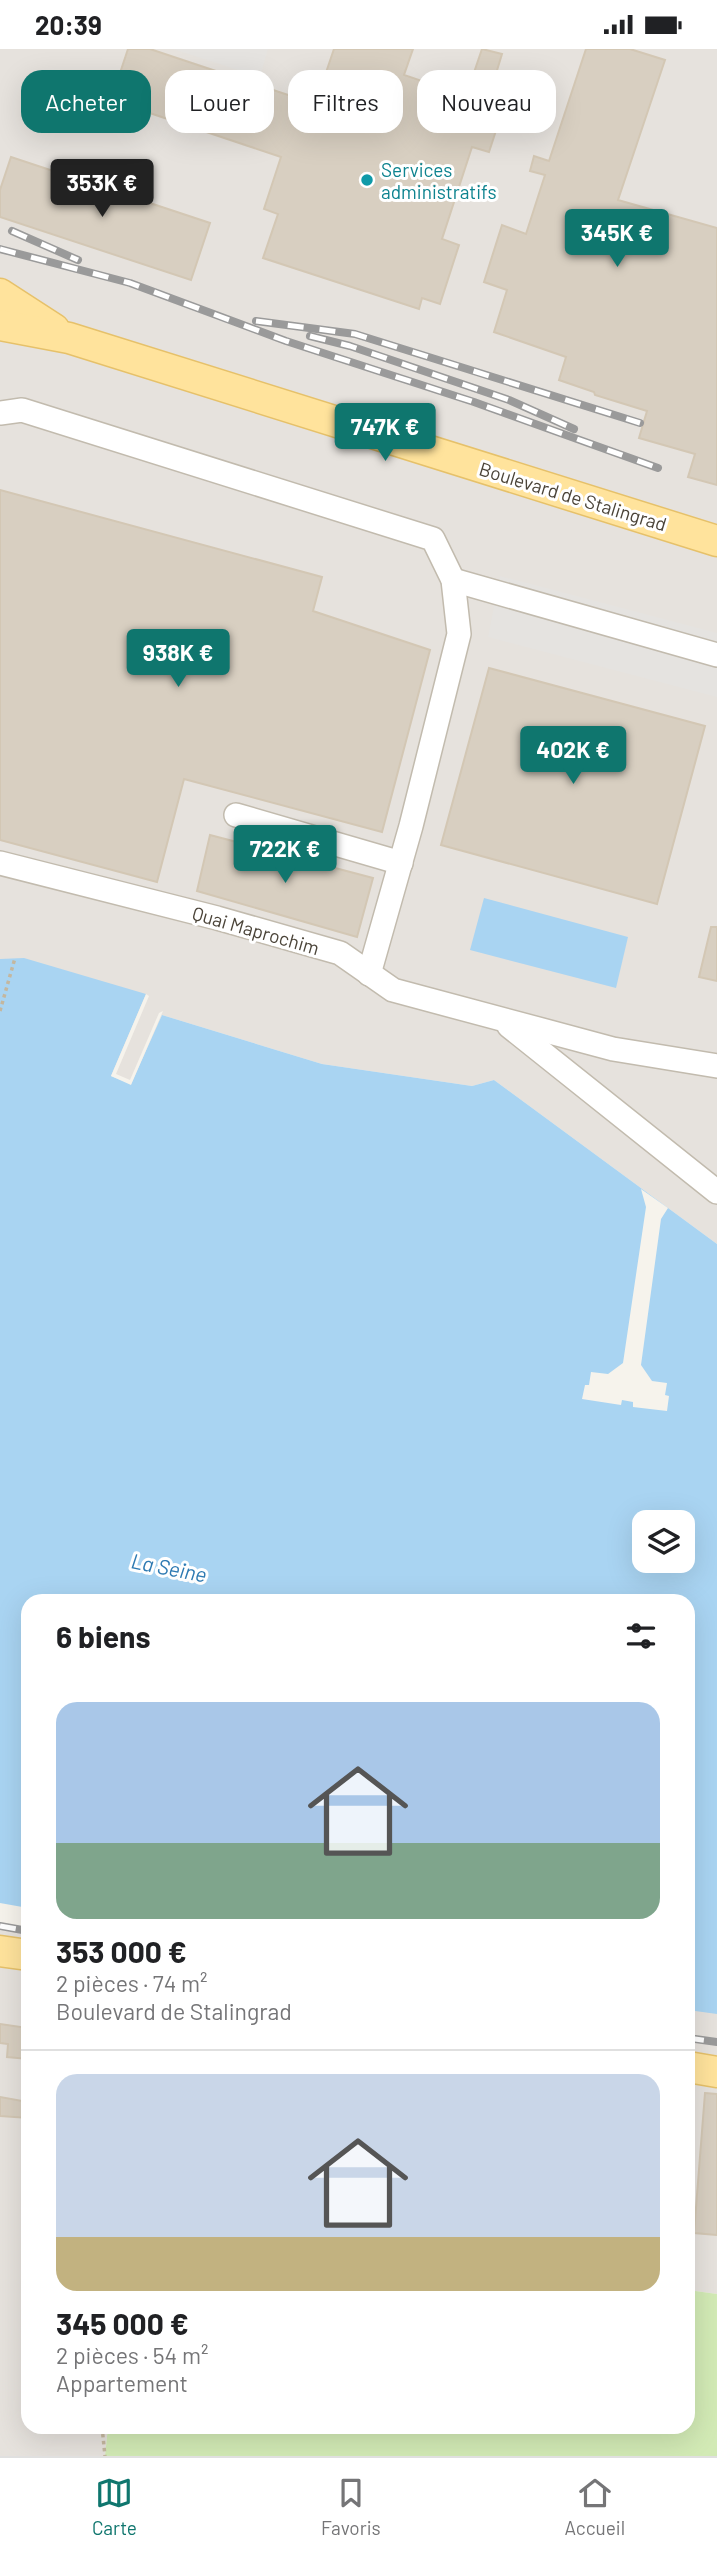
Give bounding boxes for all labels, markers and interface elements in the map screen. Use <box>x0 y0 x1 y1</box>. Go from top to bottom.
text: 20:39 <box>35 9 102 40</box>
chip: Acheter <box>21 70 151 133</box>
chip: Louer <box>165 70 274 133</box>
chip: Filtres <box>288 70 403 133</box>
chip: Nouveau <box>417 70 556 133</box>
place label: Services administratifs <box>381 158 497 203</box>
pin: 353K € <box>45 159 159 219</box>
text: 353K € <box>67 168 137 196</box>
marker: Services administratifs <box>359 172 375 188</box>
pin: 345K € <box>560 209 674 269</box>
text: 345K € <box>581 218 653 246</box>
pin: 747K € <box>328 403 442 463</box>
text: 747K € <box>351 412 419 440</box>
street label: Boulevard de Stalingrad <box>476 457 670 535</box>
pin: 938K € <box>121 629 235 689</box>
text: 938K € <box>143 638 213 666</box>
pin: 402K € <box>516 727 630 786</box>
text: 402K € <box>536 735 610 763</box>
pin: 722K € <box>228 825 342 885</box>
text: 722K € <box>250 834 320 862</box>
street label: Quai Maprochim <box>190 901 322 959</box>
map controls <box>632 1510 695 1573</box>
button: layers <box>632 1510 695 1573</box>
water label: La Seine <box>129 1547 209 1587</box>
icon: filters <box>622 1617 660 1655</box>
text: 6 biens <box>56 1618 151 1654</box>
icon: home <box>295 1748 421 1874</box>
text: 353 000 € <box>56 1933 187 1969</box>
text: 2 pièces · 74 m² <box>56 1969 207 1997</box>
text: Boulevard de Stalingrad <box>56 1997 292 2025</box>
icon: home <box>295 2120 421 2246</box>
text: 345 000 € <box>56 2305 189 2341</box>
text: 2 pièces · 54 m² <box>56 2341 208 2369</box>
text: Appartement <box>56 2369 188 2397</box>
tab: Carte <box>92 2474 137 2539</box>
tab: Favoris <box>321 2474 381 2539</box>
tab: Accueil <box>565 2474 625 2539</box>

